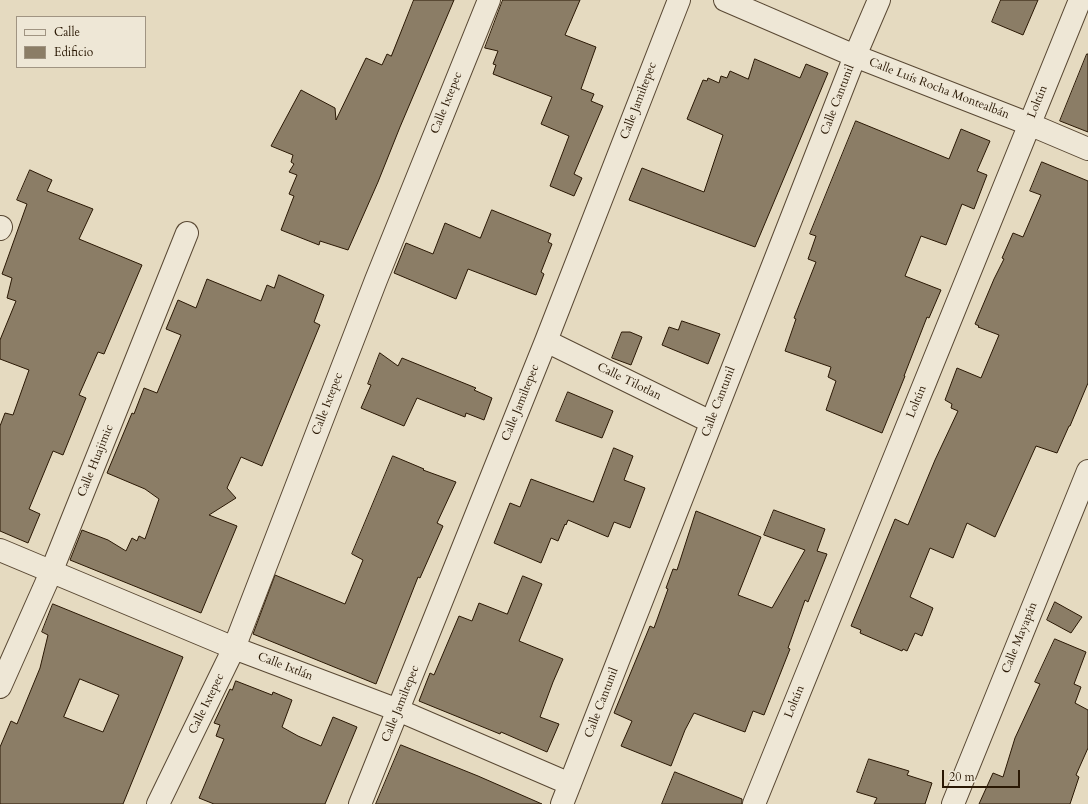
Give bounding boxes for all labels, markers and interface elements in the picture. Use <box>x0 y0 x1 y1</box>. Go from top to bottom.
legend <box>16 16 146 68</box>
text: Calle <box>54 24 80 40</box>
text: Edificio <box>54 44 93 60</box>
street label: Calle Luís Rocha Montealbán <box>867 56 1011 122</box>
street label: Calle Jamiltepec <box>618 60 660 142</box>
street label: Calle Cantunil <box>818 63 858 137</box>
street label: Calle Ixtepec <box>428 70 466 136</box>
street label: Loltún <box>1025 84 1051 120</box>
street label: Calle Tilotlan <box>595 360 663 404</box>
street label: Calle Jamiltepec <box>499 363 543 443</box>
street label: Calle Cantunil <box>699 365 739 439</box>
street label: Calle Ixtepec <box>309 371 347 437</box>
street label: Loltún <box>904 384 930 420</box>
street label: Calle Huajimic <box>75 423 117 499</box>
street label: Calle Mayapán <box>999 600 1041 676</box>
street label: Calle Ixtlán <box>255 650 315 684</box>
street label: Calle Jamiltepec <box>379 664 423 744</box>
street label: Calle Cantunil <box>582 666 622 740</box>
street label: Calle Ixtepec <box>186 671 228 737</box>
street label: Loltún <box>782 684 808 720</box>
scale bar <box>944 762 1022 788</box>
text: 20 m <box>949 769 975 785</box>

